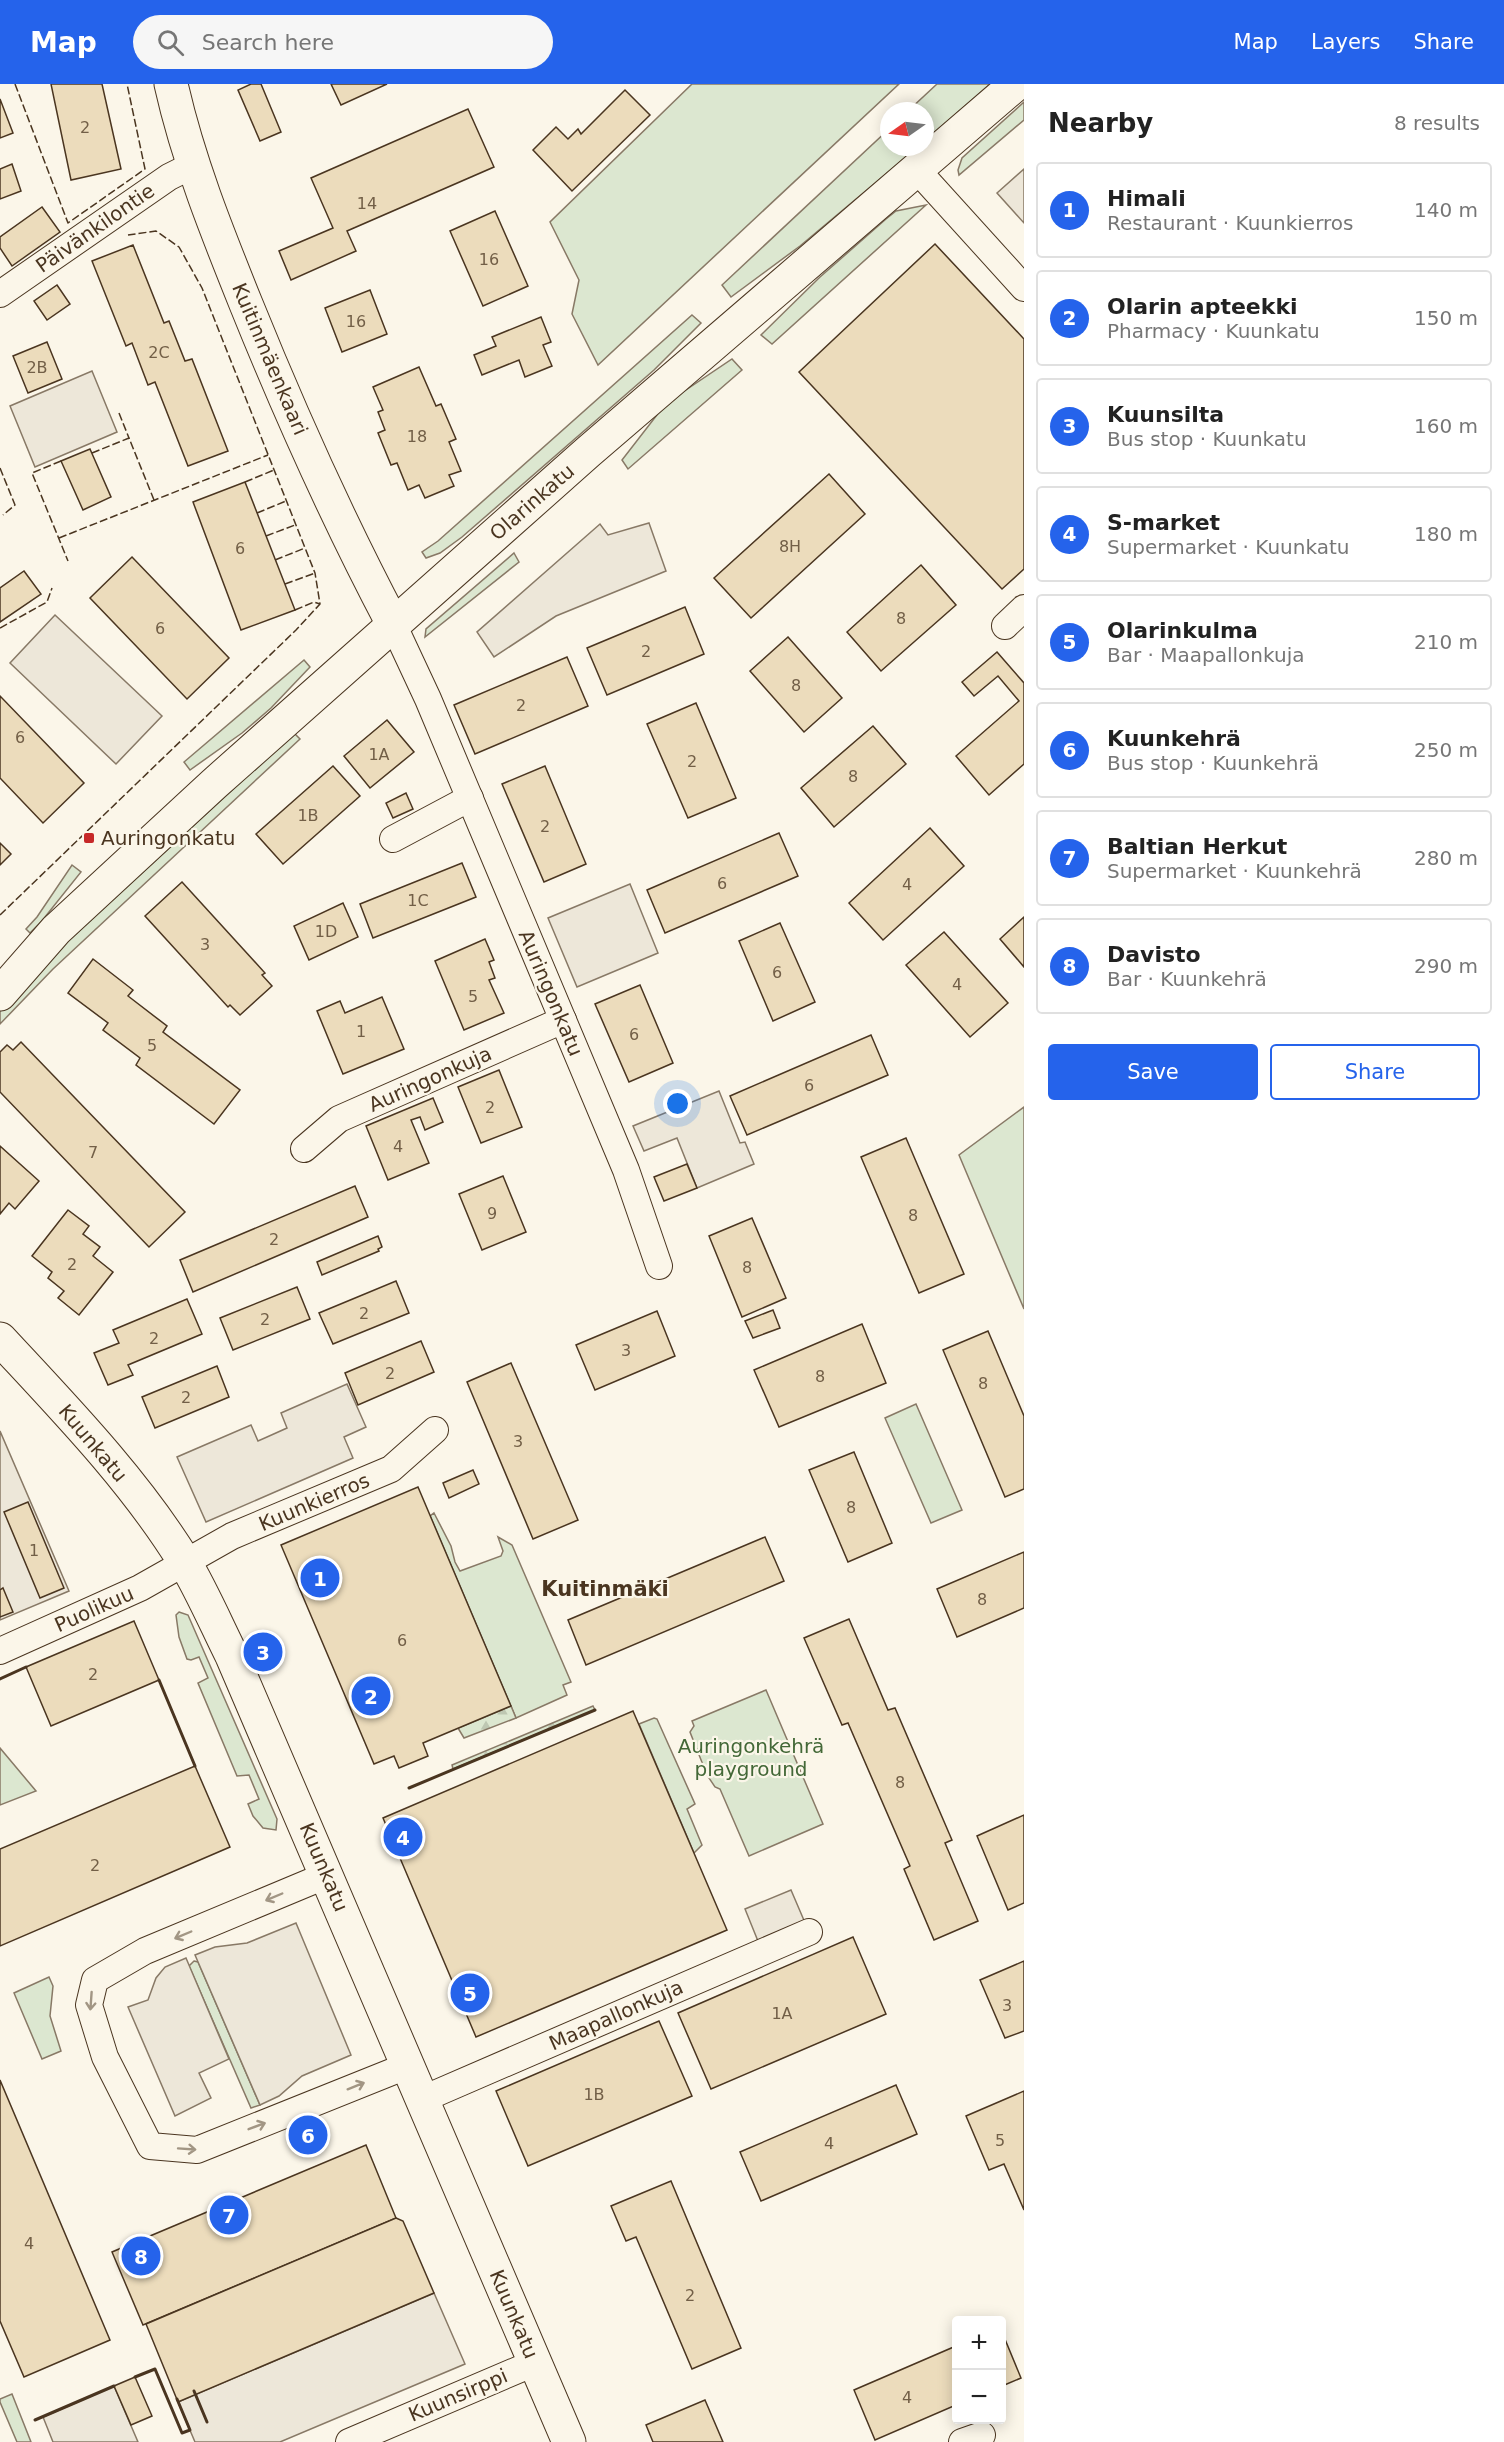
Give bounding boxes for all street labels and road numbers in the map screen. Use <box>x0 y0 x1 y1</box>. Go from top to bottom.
street label: Päivänkilontie <box>31 178 159 278</box>
street label: Kuitinmäenkaari <box>227 279 313 439</box>
street label: Olarinkatu <box>485 459 579 545</box>
street label: Auringonkatu <box>514 926 588 1060</box>
street label: Auringonkuja <box>365 1041 495 1117</box>
street label: Kuunkatu <box>54 1399 132 1487</box>
street label: Kuunkierros <box>255 1468 373 1536</box>
street label: Puolikuu <box>51 1581 137 1637</box>
street label: Kuunkatu <box>295 1819 353 1915</box>
street label: Maapallonkuja <box>545 1975 687 2055</box>
street label: Kuunkatu <box>485 2266 543 2362</box>
street label: Kuunsirppi <box>405 2363 511 2427</box>

